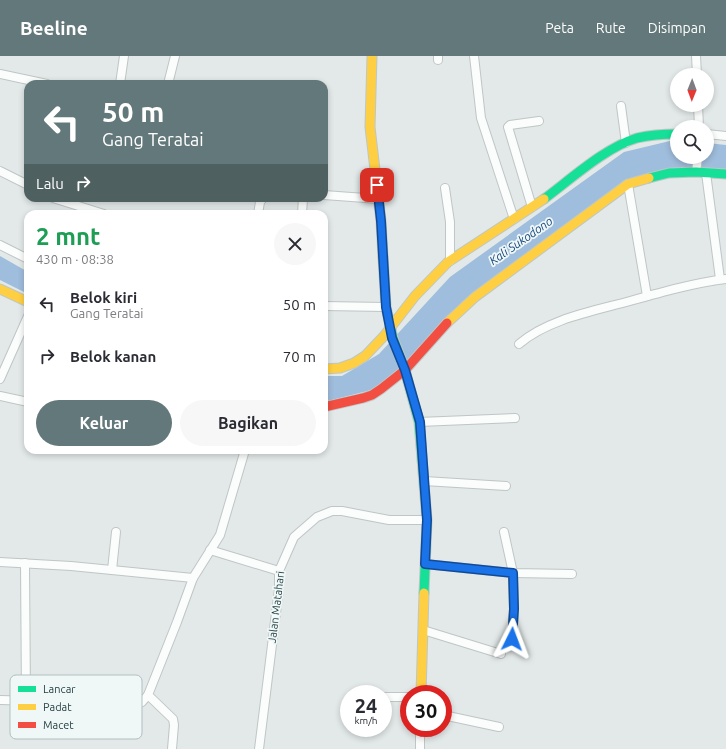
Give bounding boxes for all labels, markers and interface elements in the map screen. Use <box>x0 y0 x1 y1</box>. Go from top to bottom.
text: Beeline <box>20 17 88 39</box>
text: Peta <box>545 20 574 36</box>
text: Rute <box>596 20 626 36</box>
text: Disimpan <box>648 20 706 36</box>
north arrow <box>670 68 714 112</box>
map controls <box>670 68 714 164</box>
icon: left <box>36 96 88 148</box>
text: 50 m <box>102 96 164 127</box>
button: search <box>670 120 714 164</box>
text: Gang Teratai <box>102 129 204 149</box>
pin <box>360 168 394 202</box>
icon: right <box>72 172 94 194</box>
icon: arrive <box>366 174 388 196</box>
text: Lalu <box>36 175 64 192</box>
water label: Kali Sukodono <box>487 214 555 267</box>
text: 2 mnt <box>36 223 100 250</box>
button: close <box>274 223 316 265</box>
text: 430 m · 08:38 <box>36 252 114 266</box>
text: Belok kiri <box>70 289 137 306</box>
icon: left <box>36 293 58 315</box>
text: 50 m <box>283 296 316 313</box>
text: Gang Teratai <box>70 306 143 320</box>
icon: right <box>36 345 58 367</box>
text: Belok kanan <box>70 348 156 365</box>
text: 70 m <box>283 348 316 365</box>
button: Keluar <box>36 400 172 446</box>
button: Bagikan <box>180 400 316 446</box>
street label: Jalan Matahari <box>266 570 286 644</box>
position arrow <box>491 618 533 660</box>
legend <box>10 675 142 739</box>
text: Lancar <box>43 683 76 695</box>
speed limit sign: 30 <box>400 685 452 737</box>
text: 24 <box>355 694 377 717</box>
text: Padat <box>43 701 72 713</box>
text: km/h <box>354 715 378 726</box>
text: Macet <box>43 719 74 731</box>

